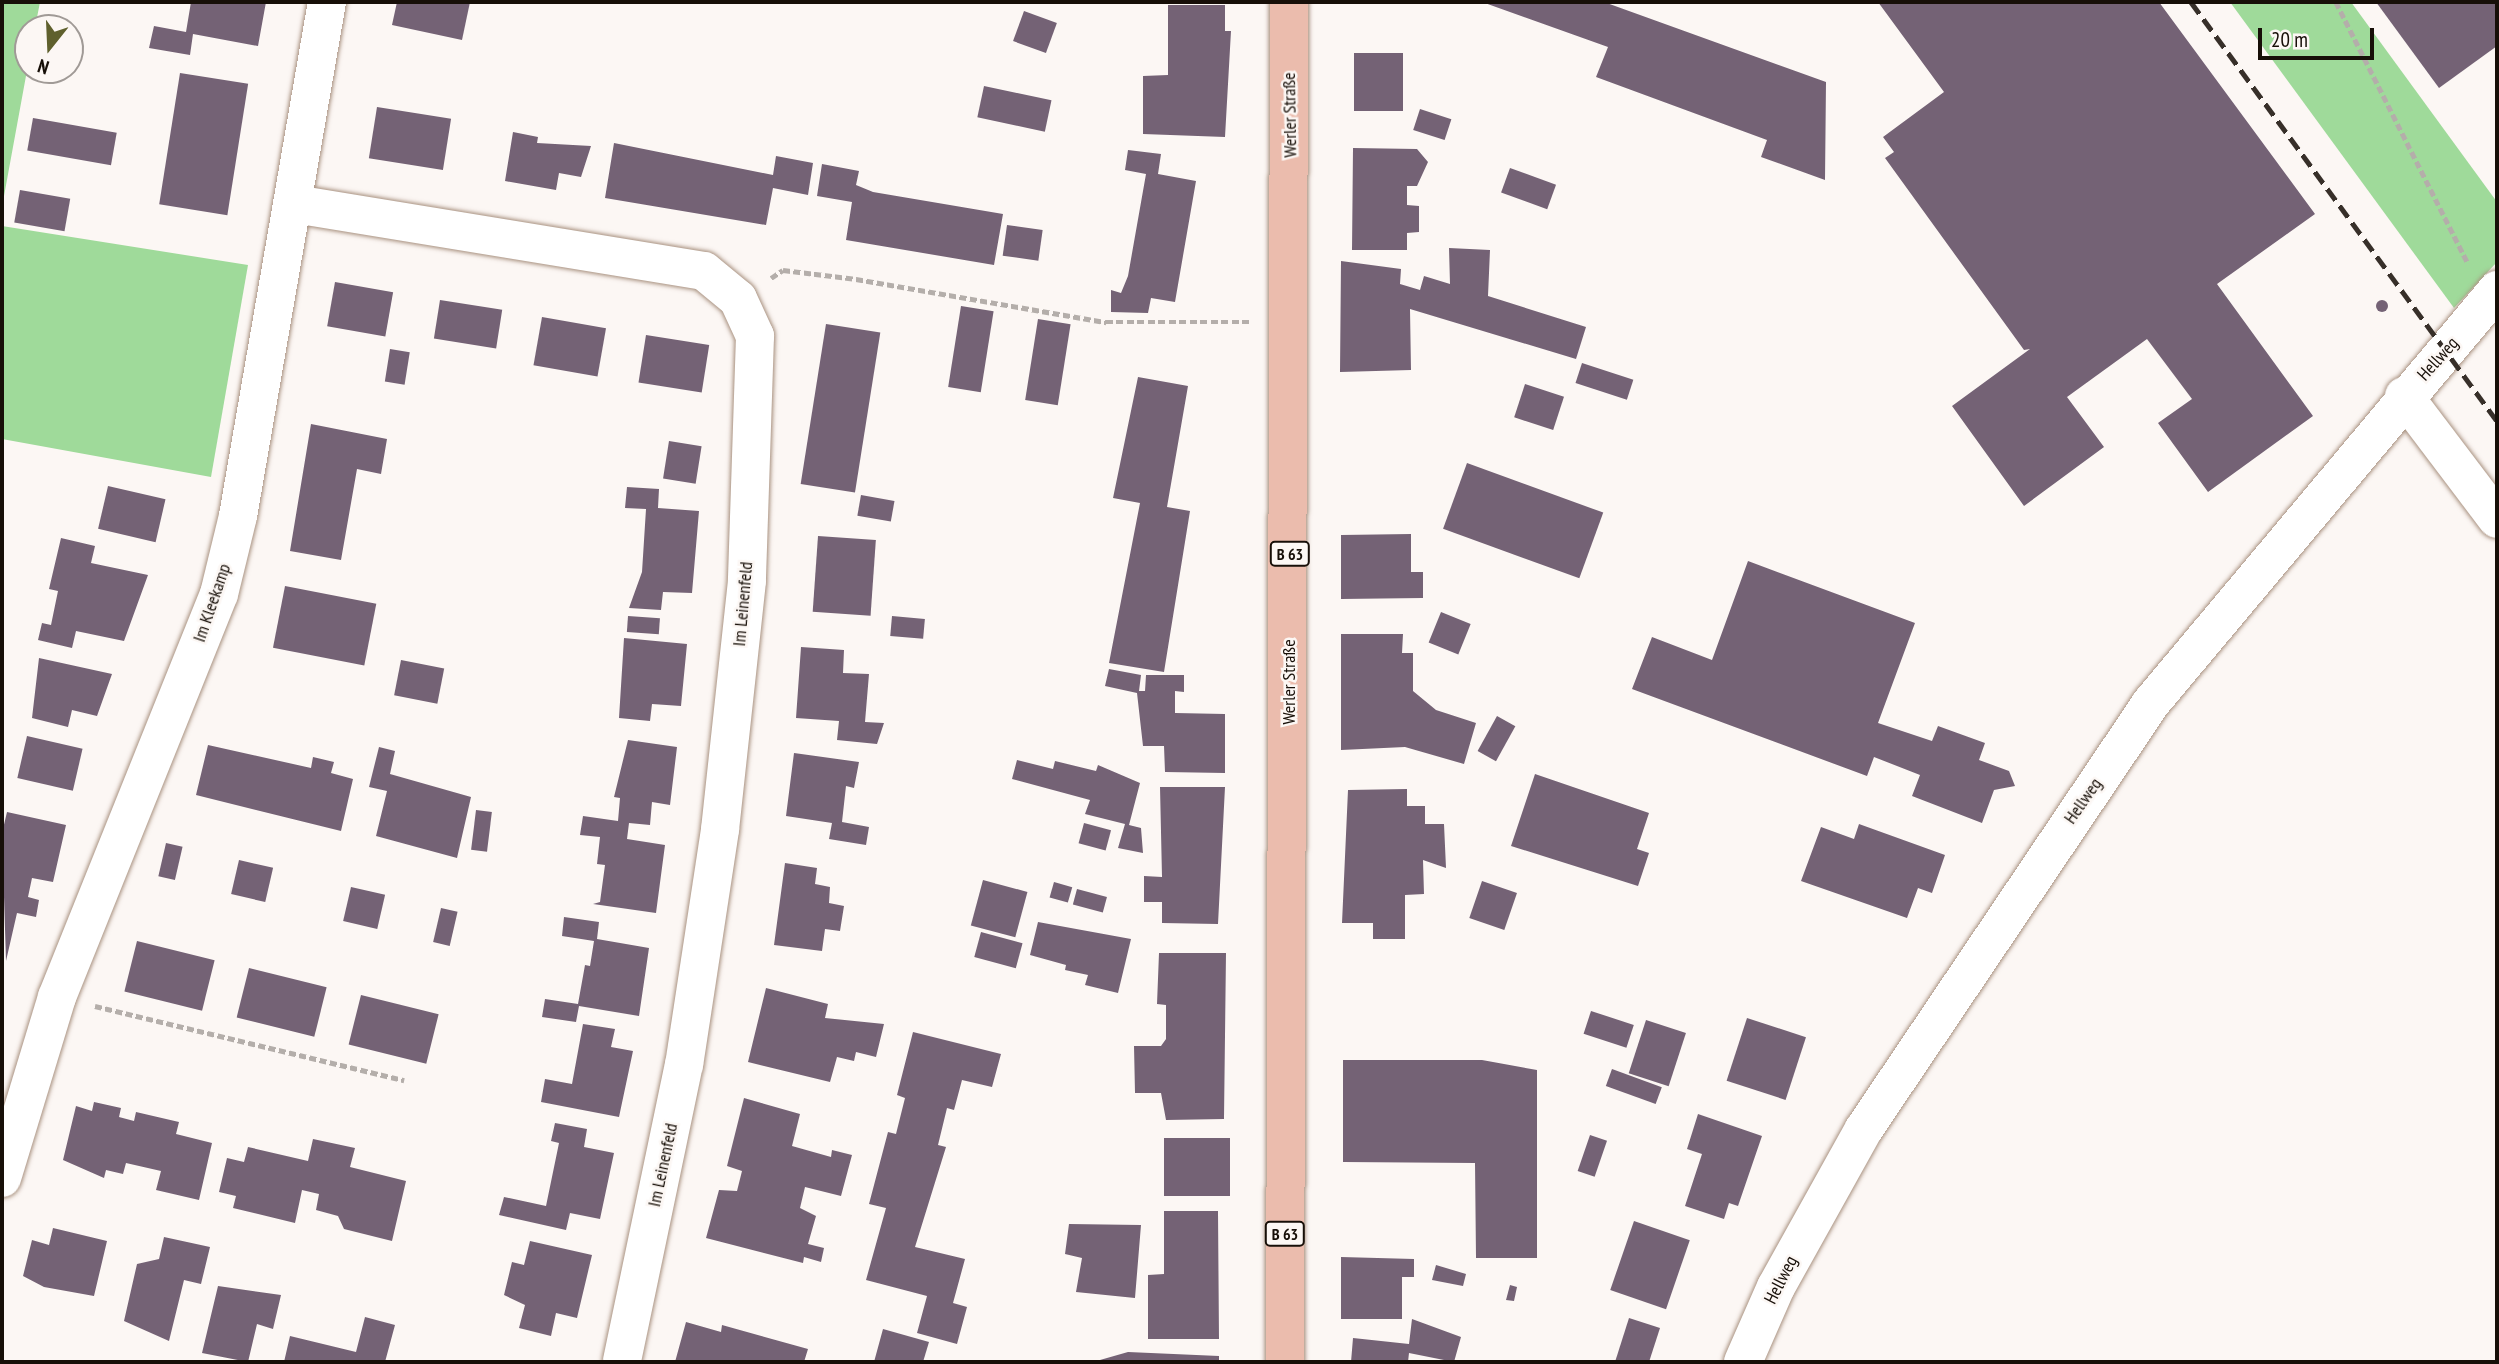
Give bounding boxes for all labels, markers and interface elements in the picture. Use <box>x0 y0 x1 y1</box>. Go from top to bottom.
north arrow <box>14 14 84 84</box>
scale bar <box>2261 14 2376 58</box>
text: 20 m <box>2271 26 2308 53</box>
text: N <box>35 54 52 80</box>
street label: Werler Straße <box>1278 72 1302 158</box>
street label: Hellweg <box>2413 333 2463 385</box>
road number: B 63 <box>1269 541 1311 566</box>
street label: Im Kleekamp <box>189 561 235 645</box>
street label: Im Leinenfeld <box>729 561 757 647</box>
street label: Werler Straße <box>1278 639 1300 725</box>
street label: Hellweg <box>2060 774 2106 828</box>
street label: Im Leinenfeld <box>644 1121 682 1209</box>
road number: B 63 <box>1264 1222 1306 1246</box>
street label: Hellweg <box>1760 1252 1802 1308</box>

